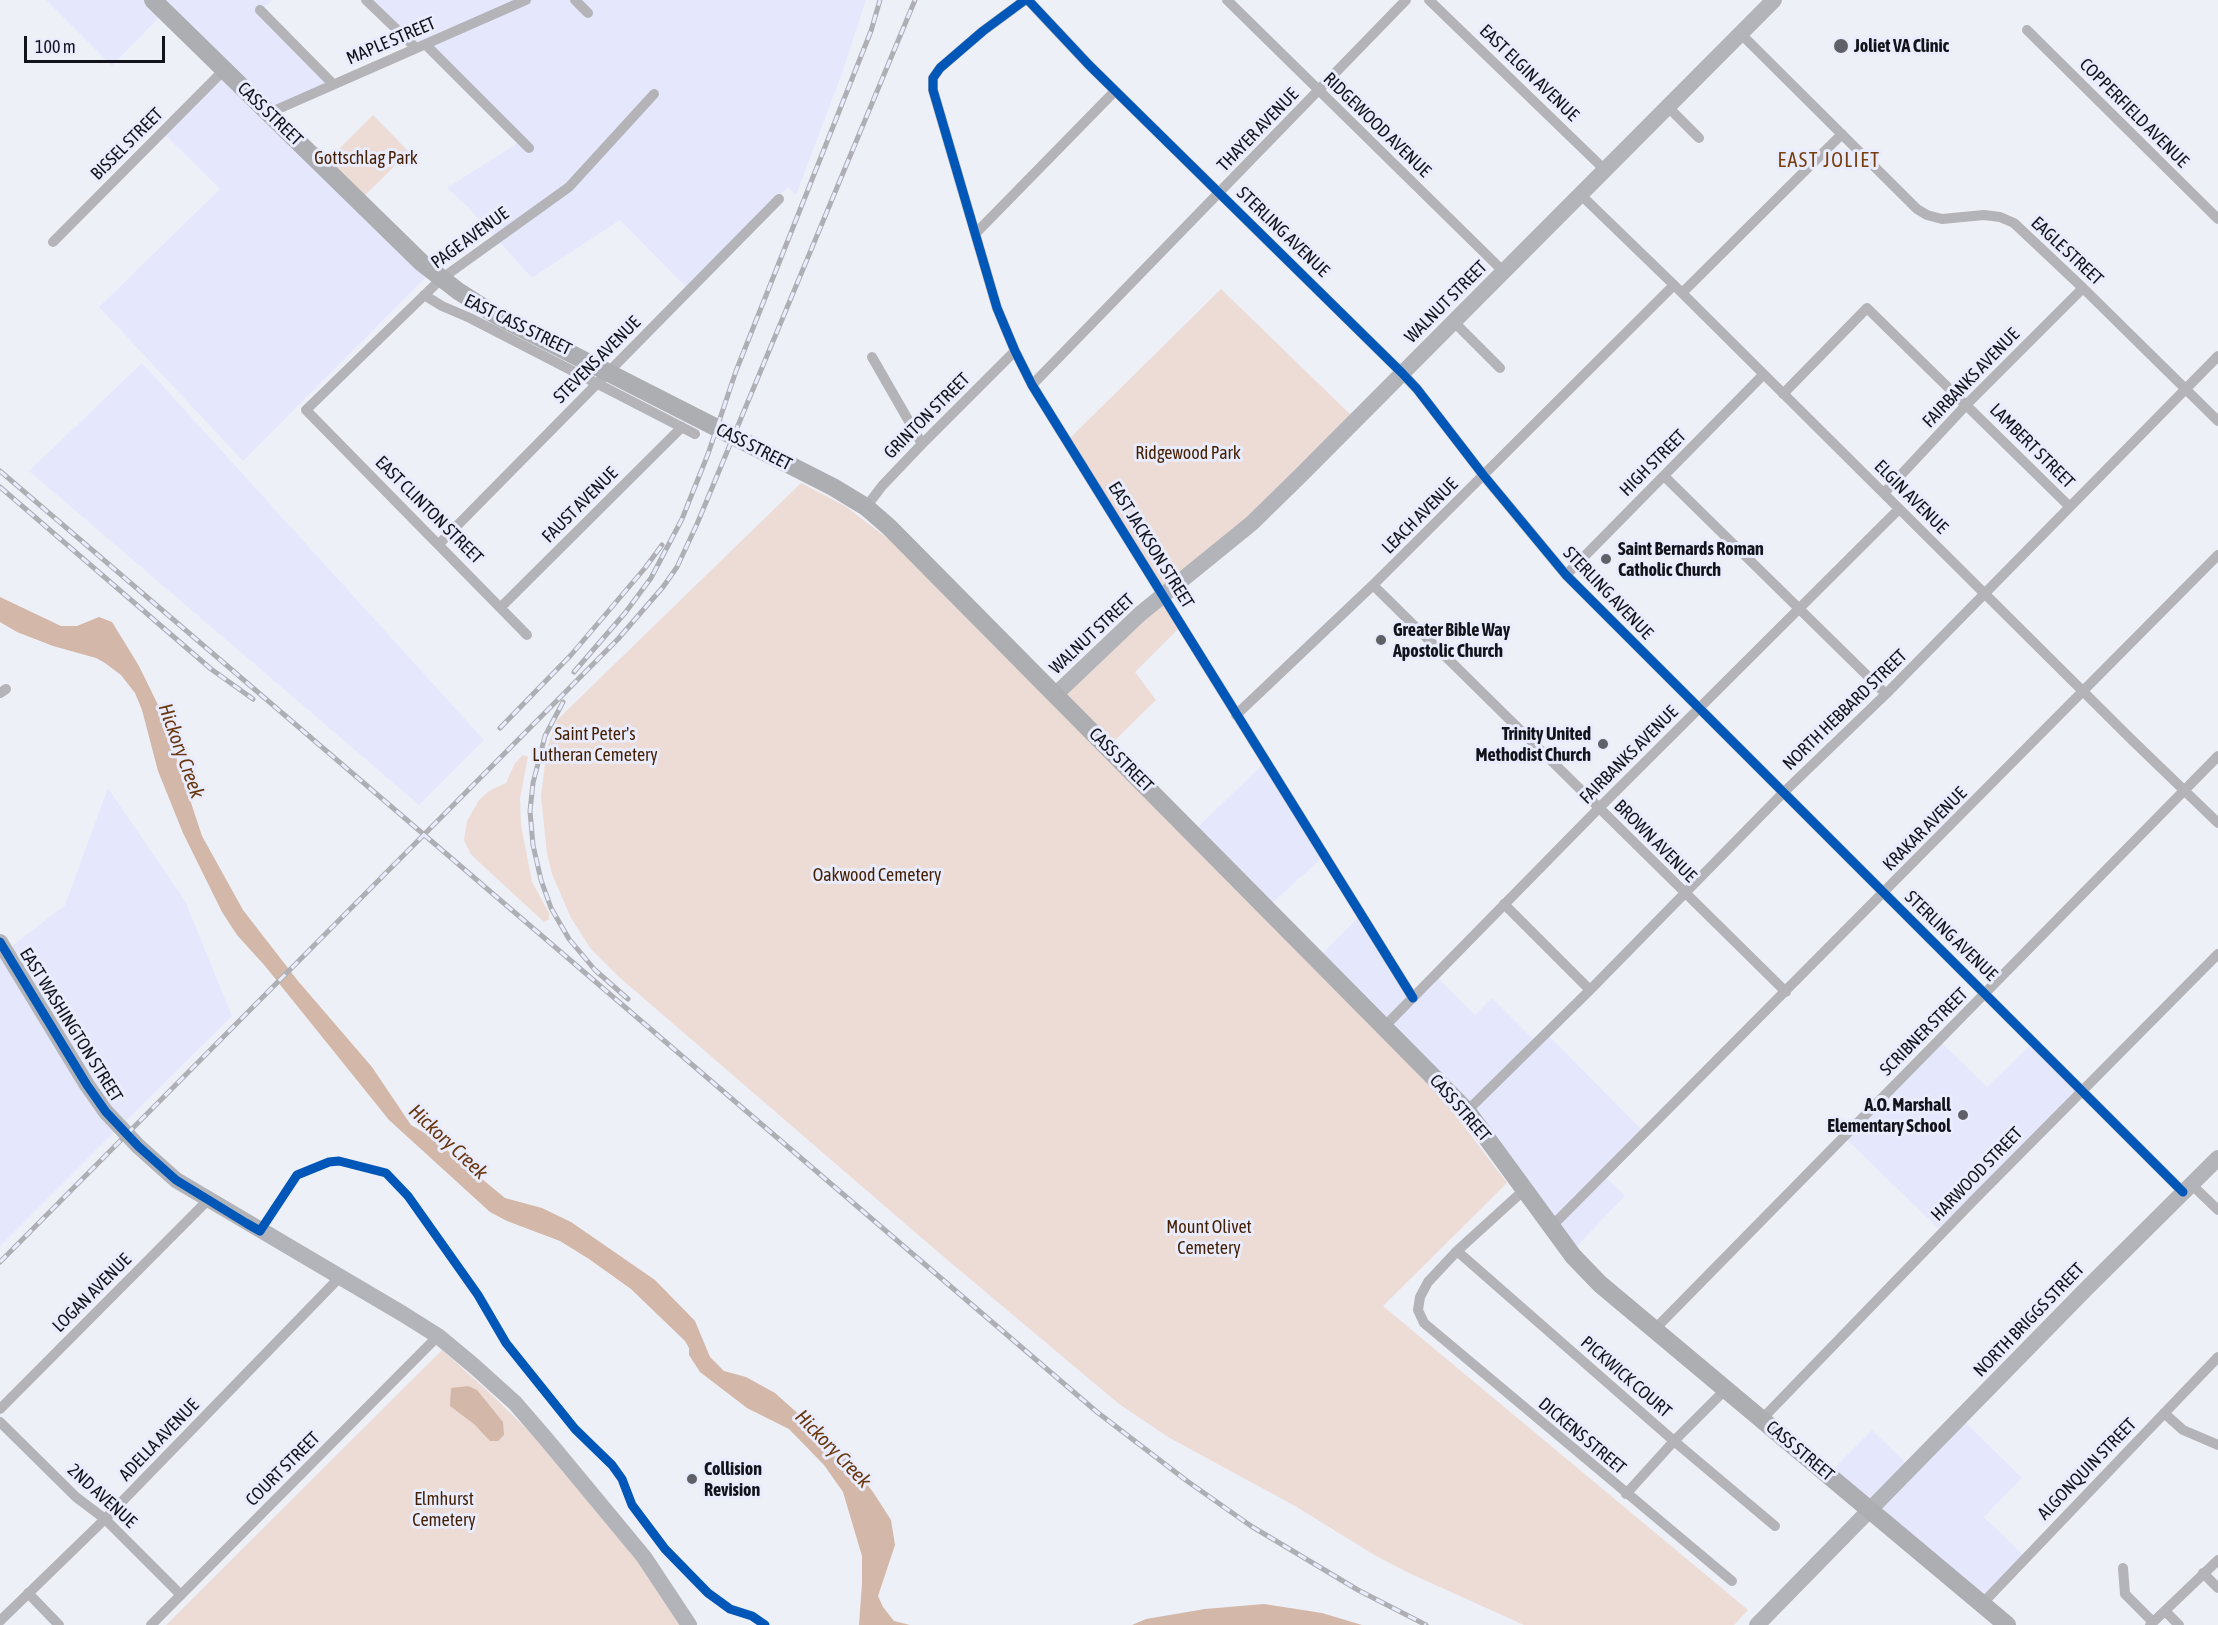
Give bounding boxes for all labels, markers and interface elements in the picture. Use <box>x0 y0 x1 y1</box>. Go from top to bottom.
street label: MAPLE STREET <box>343 13 439 69</box>
street label: EAST ELGIN AVENUE <box>1475 20 1583 126</box>
scale bar <box>27 24 168 62</box>
place label: Joliet VA Clinic <box>1854 35 1949 57</box>
text: 100 m <box>35 36 76 57</box>
marker: Joliet VA Clinic <box>1832 37 1850 55</box>
street label: COPPERFIELD AVENUE <box>2075 54 2193 172</box>
street label: RIDGEWOOD AVENUE <box>1319 68 1435 182</box>
street label: CASS STREET <box>233 78 307 150</box>
street label: THAYER AVENUE <box>1213 84 1303 176</box>
street label: BISSEL STREET <box>86 103 168 185</box>
park label: Gottschlag Park <box>314 147 418 169</box>
district label: EAST JOLIET <box>1778 149 1880 173</box>
street label: STERLING AVENUE <box>1232 182 1334 282</box>
street label: PAGE AVENUE <box>427 203 513 273</box>
street label: EAGLE STREET <box>2026 212 2108 290</box>
street label: WALNUT STREET <box>1400 256 1492 348</box>
street label: EAST CASS STREET <box>461 290 575 360</box>
street label: STEVENS AVENUE <box>549 312 645 408</box>
street label: FAIRBANKS AVENUE <box>1918 324 2024 432</box>
street label: GRINTON STREET <box>880 369 974 463</box>
street label: LAMBERT STREET <box>1985 399 2079 493</box>
street label: CASS STREET <box>712 419 796 475</box>
street label: HIGH STREET <box>1615 425 1691 501</box>
park label: Ridgewood Park <box>1135 442 1241 464</box>
street label: EAST CLINTON STREET <box>371 452 487 568</box>
street label: ELGIN AVENUE <box>1870 456 1952 538</box>
street label: FAUST AVENUE <box>538 463 622 547</box>
street label: LEACH AVENUE <box>1378 474 1462 558</box>
street label: EAST JACKSON STREET <box>1103 478 1199 612</box>
place label: Saint Bernards Roman Catholic Church <box>1618 538 1764 580</box>
street label: STERLING AVENUE <box>1558 542 1658 644</box>
marker: Saint Bernards Roman Catholic Church <box>1599 552 1613 566</box>
street label: WALNUT STREET <box>1045 589 1139 679</box>
place label: Greater Bible Way Apostolic Church <box>1393 619 1510 662</box>
marker: Greater Bible Way Apostolic Church <box>1374 633 1388 647</box>
street label: NORTH HEBBARD STREET <box>1778 645 1912 775</box>
water label: Hickory Creek <box>153 700 209 802</box>
street label: FAIRBANKS AVENUE <box>1575 701 1683 809</box>
park label: Saint Peter's Lutheran Cemetery <box>532 723 658 766</box>
street label: CASS STREET <box>1084 723 1158 797</box>
place label: Trinity United Methodist Church <box>1475 723 1591 766</box>
marker: Trinity United Methodist Church <box>1596 737 1610 751</box>
street label: KRAKAR AVENUE <box>1879 783 1971 875</box>
street label: BROWN AVENUE <box>1609 795 1701 887</box>
park label: Oakwood Cemetery <box>813 864 941 886</box>
street label: STERLING AVENUE <box>1900 886 2002 986</box>
street label: EAST WASHINGTON STREET <box>15 944 127 1106</box>
street label: SCRIBNER STREET <box>1876 984 1972 1080</box>
street label: CASS STREET <box>1425 1070 1495 1146</box>
place label: A.O. Marshall Elementary School <box>1827 1094 1951 1136</box>
water label: Hickory Creek <box>404 1099 492 1185</box>
marker: A.O. Marshall Elementary School <box>1956 1108 1970 1122</box>
street label: HARWOOD STREET <box>1927 1123 2027 1225</box>
park label: Mount Olivet Cemetery <box>1166 1216 1252 1258</box>
street label: LOGAN AVENUE <box>48 1249 136 1337</box>
street label: NORTH BRIGGS STREET <box>1969 1259 2089 1381</box>
street label: PICKWICK COURT <box>1576 1332 1676 1422</box>
street label: DICKENS STREET <box>1534 1393 1630 1479</box>
street label: ADELLA AVENUE <box>115 1395 203 1485</box>
water label: Hickory Creek <box>790 1405 876 1493</box>
street label: ALGONQUIN STREET <box>2033 1414 2141 1524</box>
street label: CASS STREET <box>1762 1416 1838 1486</box>
street label: COURT STREET <box>241 1427 325 1511</box>
place label: Collision Revision <box>704 1458 762 1500</box>
street label: 2ND AVENUE <box>63 1459 141 1533</box>
marker: Collision Revision <box>685 1472 699 1486</box>
park label: Elmhurst Cemetery <box>412 1488 476 1530</box>

